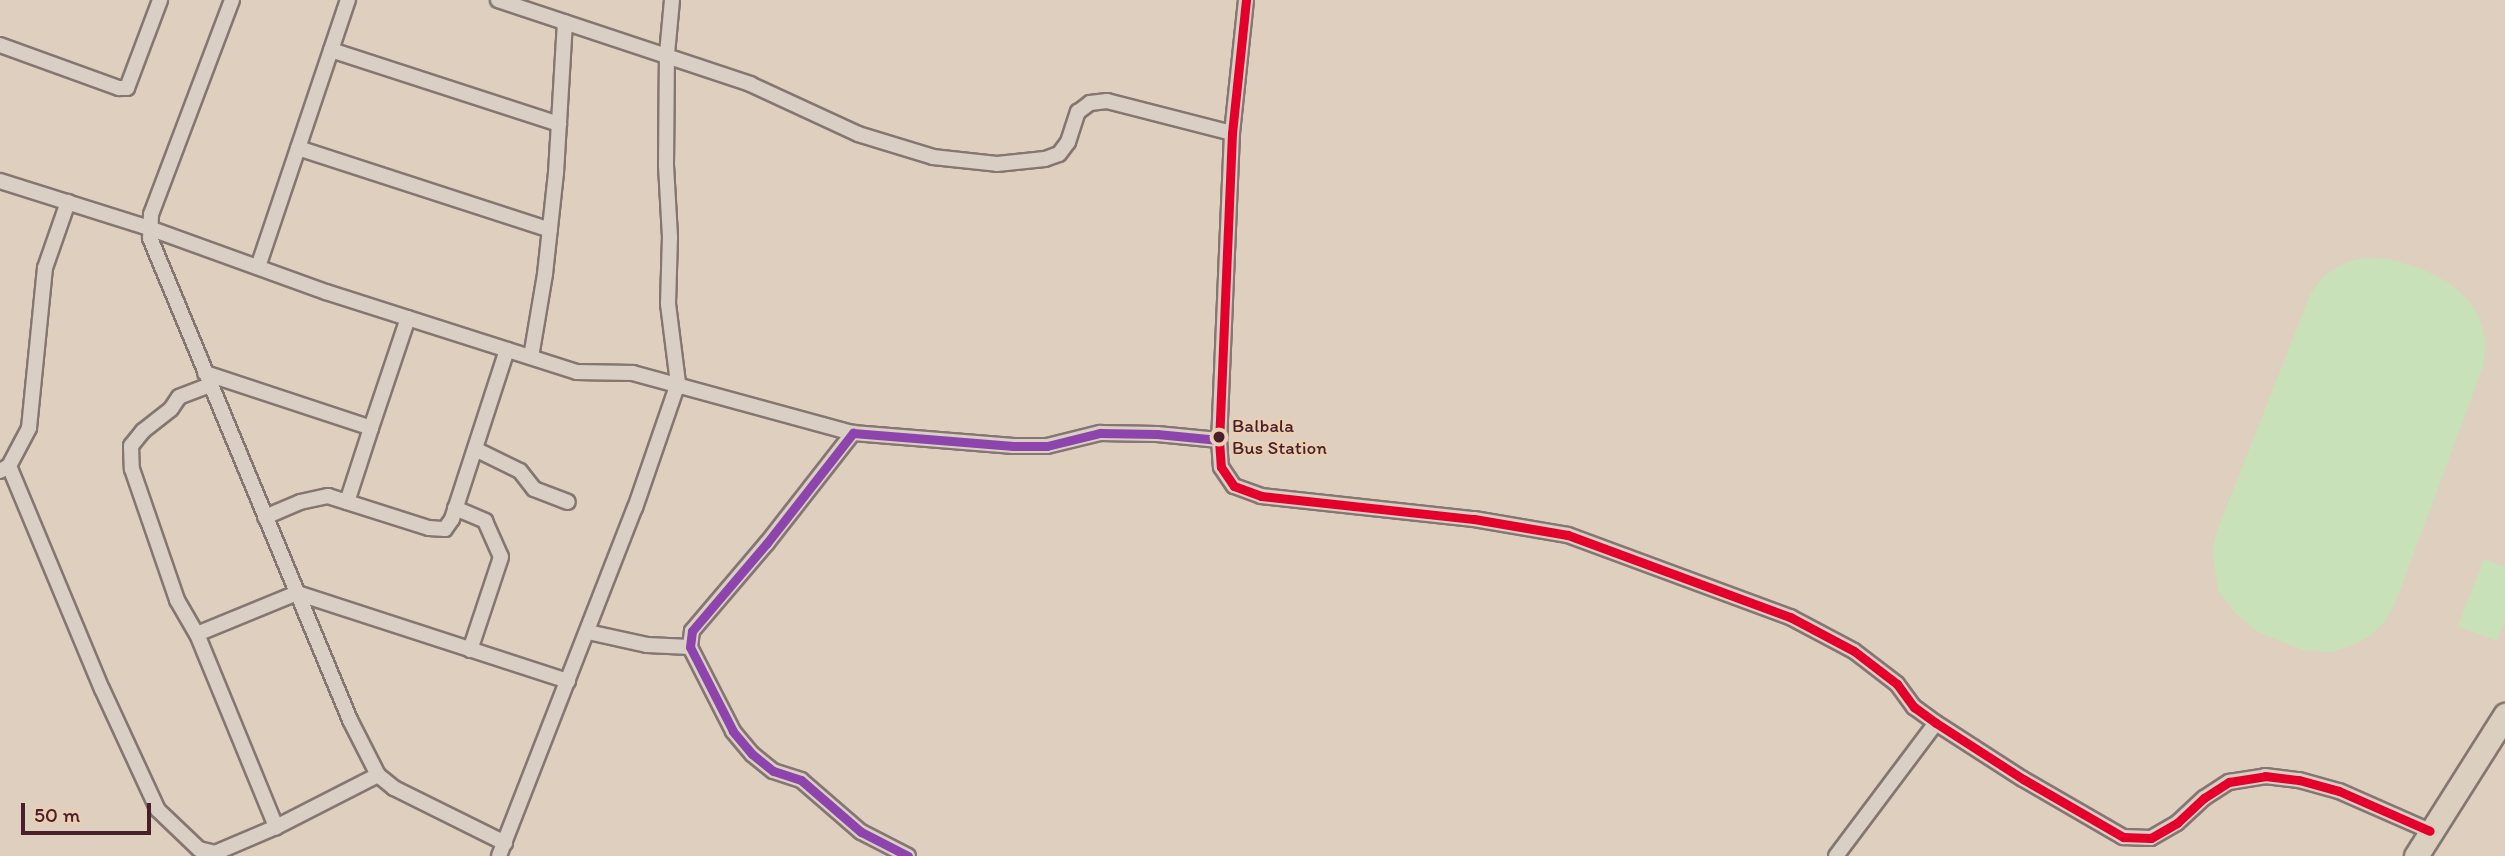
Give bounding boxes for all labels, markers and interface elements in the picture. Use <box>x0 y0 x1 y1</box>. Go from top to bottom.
place label: Balbala Bus Station <box>1232 415 1328 459</box>
marker: Balbala Bus Station <box>1212 430 1226 444</box>
scale bar <box>24 790 154 834</box>
text: 50 m <box>34 802 80 827</box>

